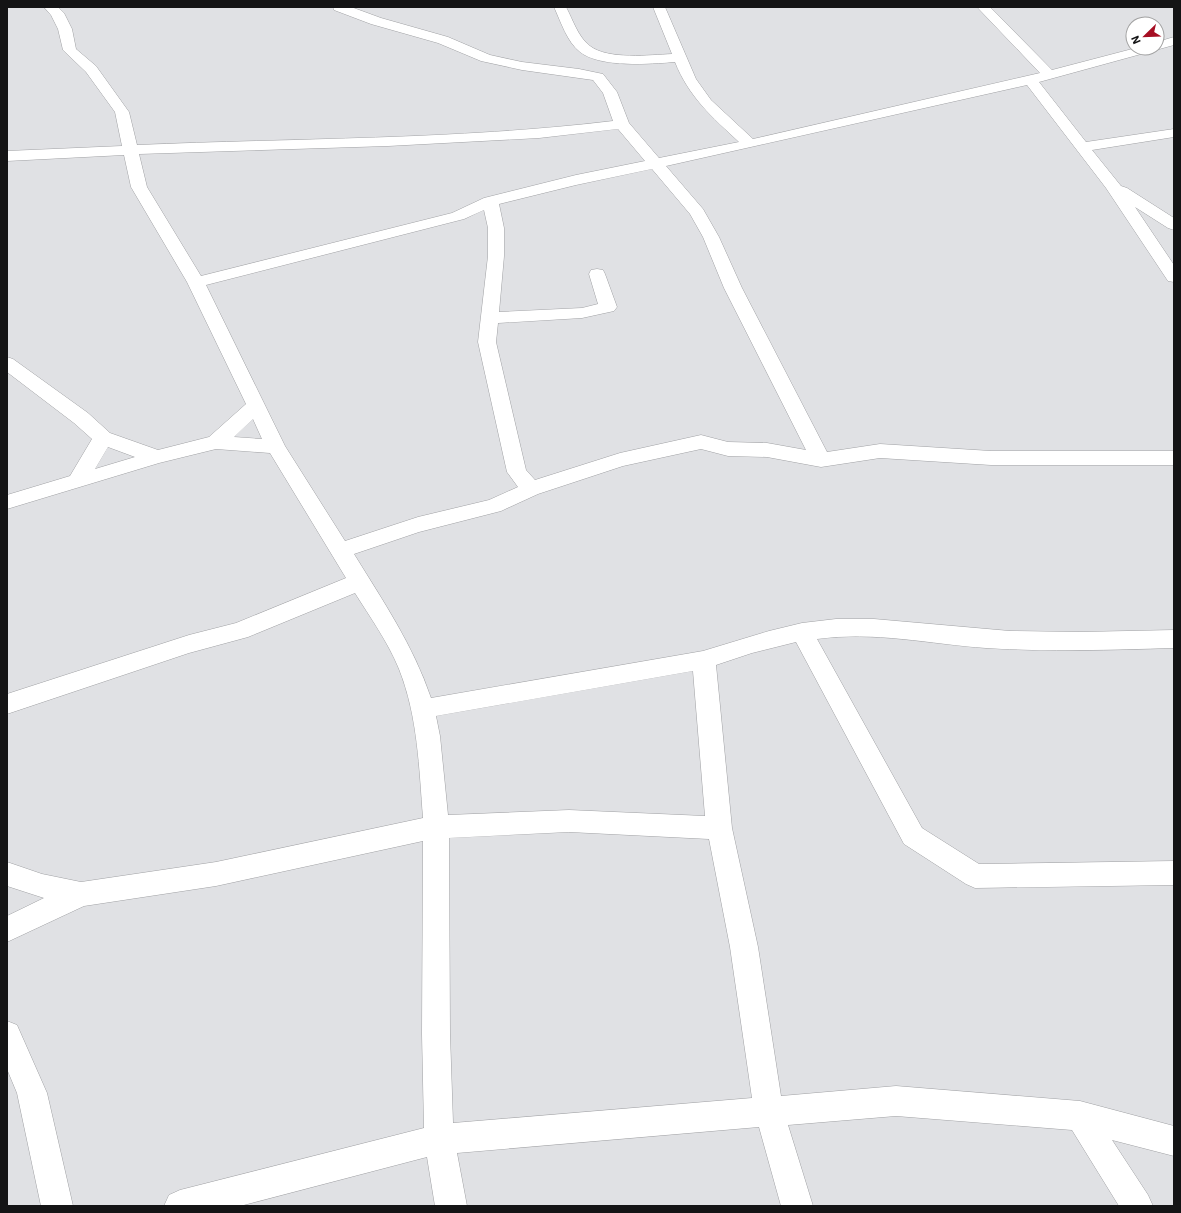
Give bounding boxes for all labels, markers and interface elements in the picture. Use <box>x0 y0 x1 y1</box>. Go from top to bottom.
north arrow <box>1125 16 1165 56</box>
text: N <box>1128 33 1144 46</box>

